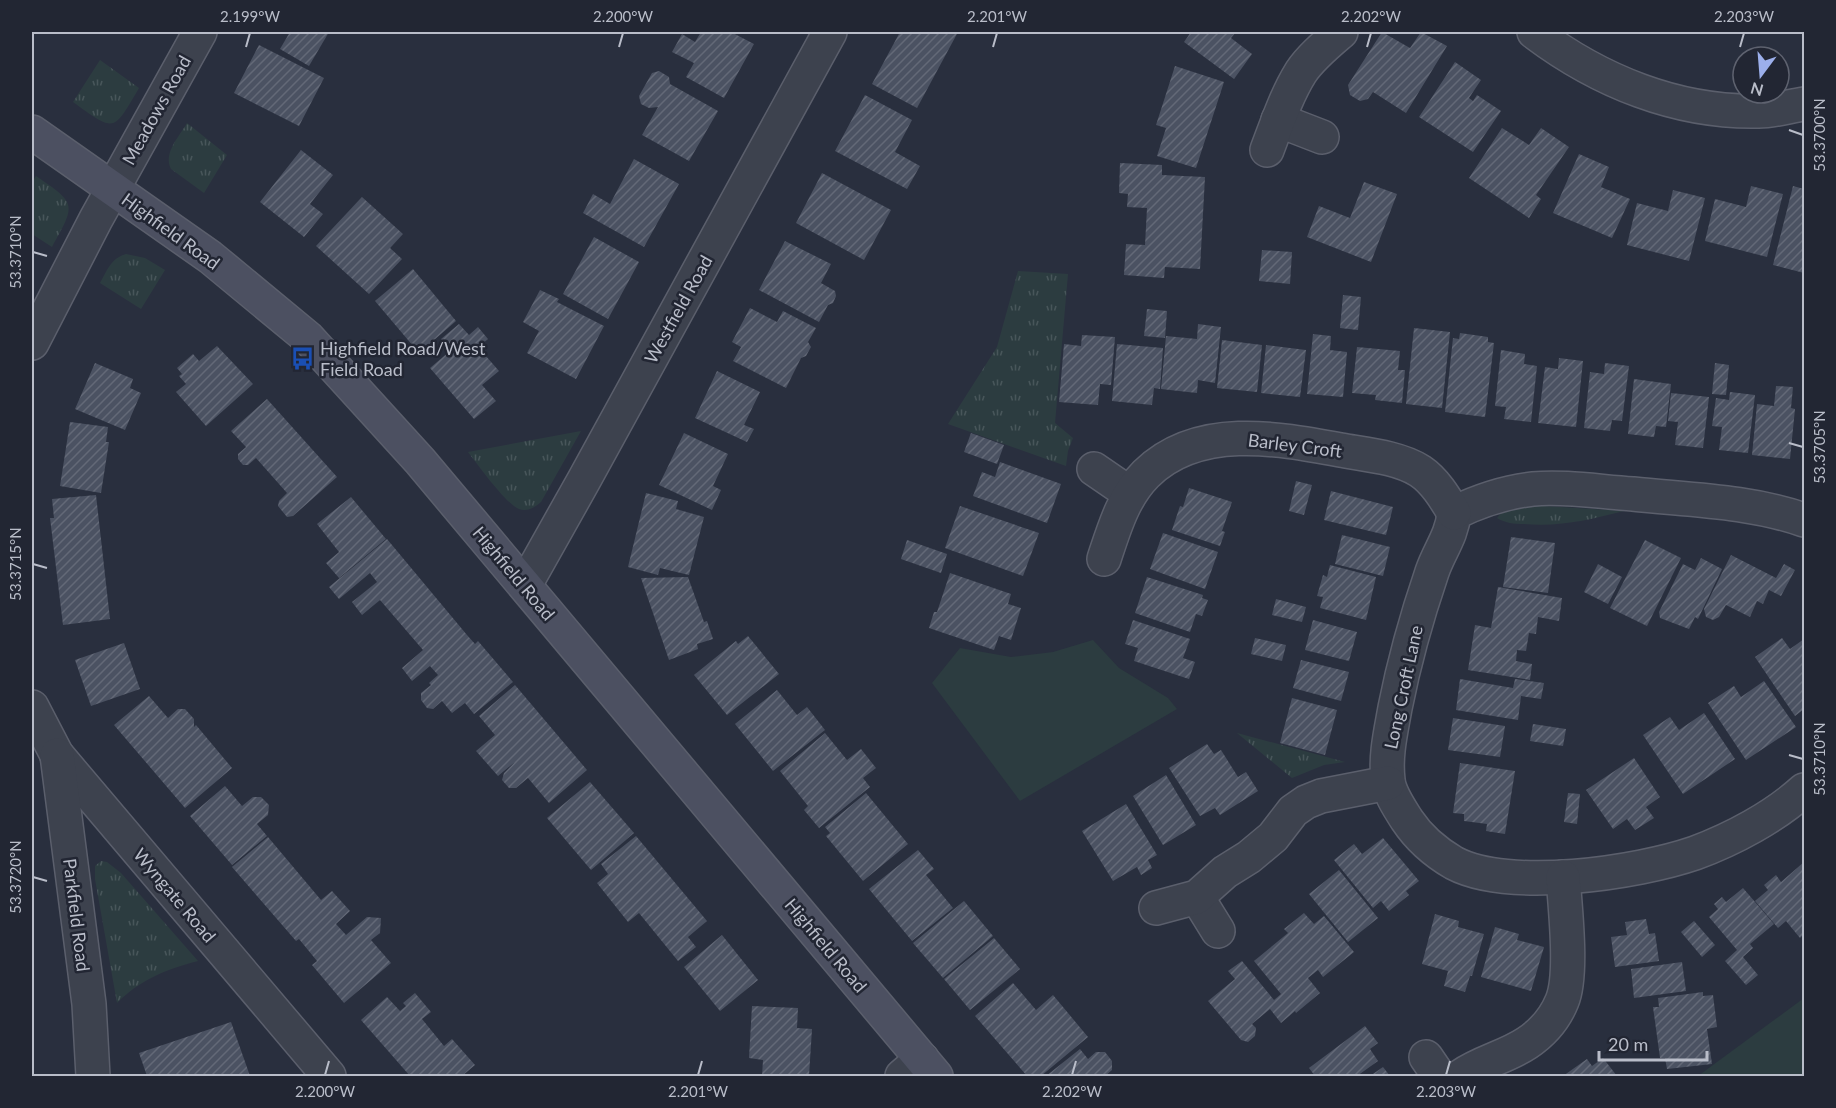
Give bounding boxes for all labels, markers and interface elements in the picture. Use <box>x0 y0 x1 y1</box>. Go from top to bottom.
text: 2.199°W <box>220 7 281 25</box>
text: 2.200°W <box>593 7 654 25</box>
text: 2.201°W <box>967 7 1028 25</box>
text: 2.202°W <box>1341 7 1402 25</box>
text: 2.203°W <box>1714 7 1775 25</box>
north arrow <box>1731 45 1791 105</box>
street label: Meadows Road <box>117 52 195 168</box>
text: N <box>1748 79 1765 101</box>
text: 53.3700°N <box>1810 98 1828 172</box>
street label: Highfield Road <box>118 188 224 274</box>
text: 53.3710°N <box>6 215 24 289</box>
street label: Westfield Road <box>639 251 717 367</box>
place label: Highfield Road/West Field Road <box>320 337 486 380</box>
bus stop icon: Highfield Road/West Field Road <box>289 345 315 371</box>
text: 53.3705°N <box>1810 410 1828 484</box>
street label: Barley Croft <box>1247 428 1344 462</box>
street label: Highfield Road <box>468 522 560 624</box>
text: 53.3715°N <box>6 527 24 601</box>
street label: Long Croft Lane <box>1379 623 1427 751</box>
text: 53.3710°N <box>1810 722 1828 796</box>
text: 53.3720°N <box>6 840 24 914</box>
street label: Wyngate Road <box>129 843 221 947</box>
street label: Parkfield Road <box>59 857 95 973</box>
street label: Highfield Road <box>780 894 872 996</box>
scale bar <box>1599 1024 1707 1062</box>
text: 20 m <box>1608 1033 1648 1055</box>
text: 2.200°W <box>295 1082 356 1100</box>
text: 2.201°W <box>668 1082 729 1100</box>
text: 2.202°W <box>1042 1082 1103 1100</box>
text: 2.203°W <box>1416 1082 1477 1100</box>

